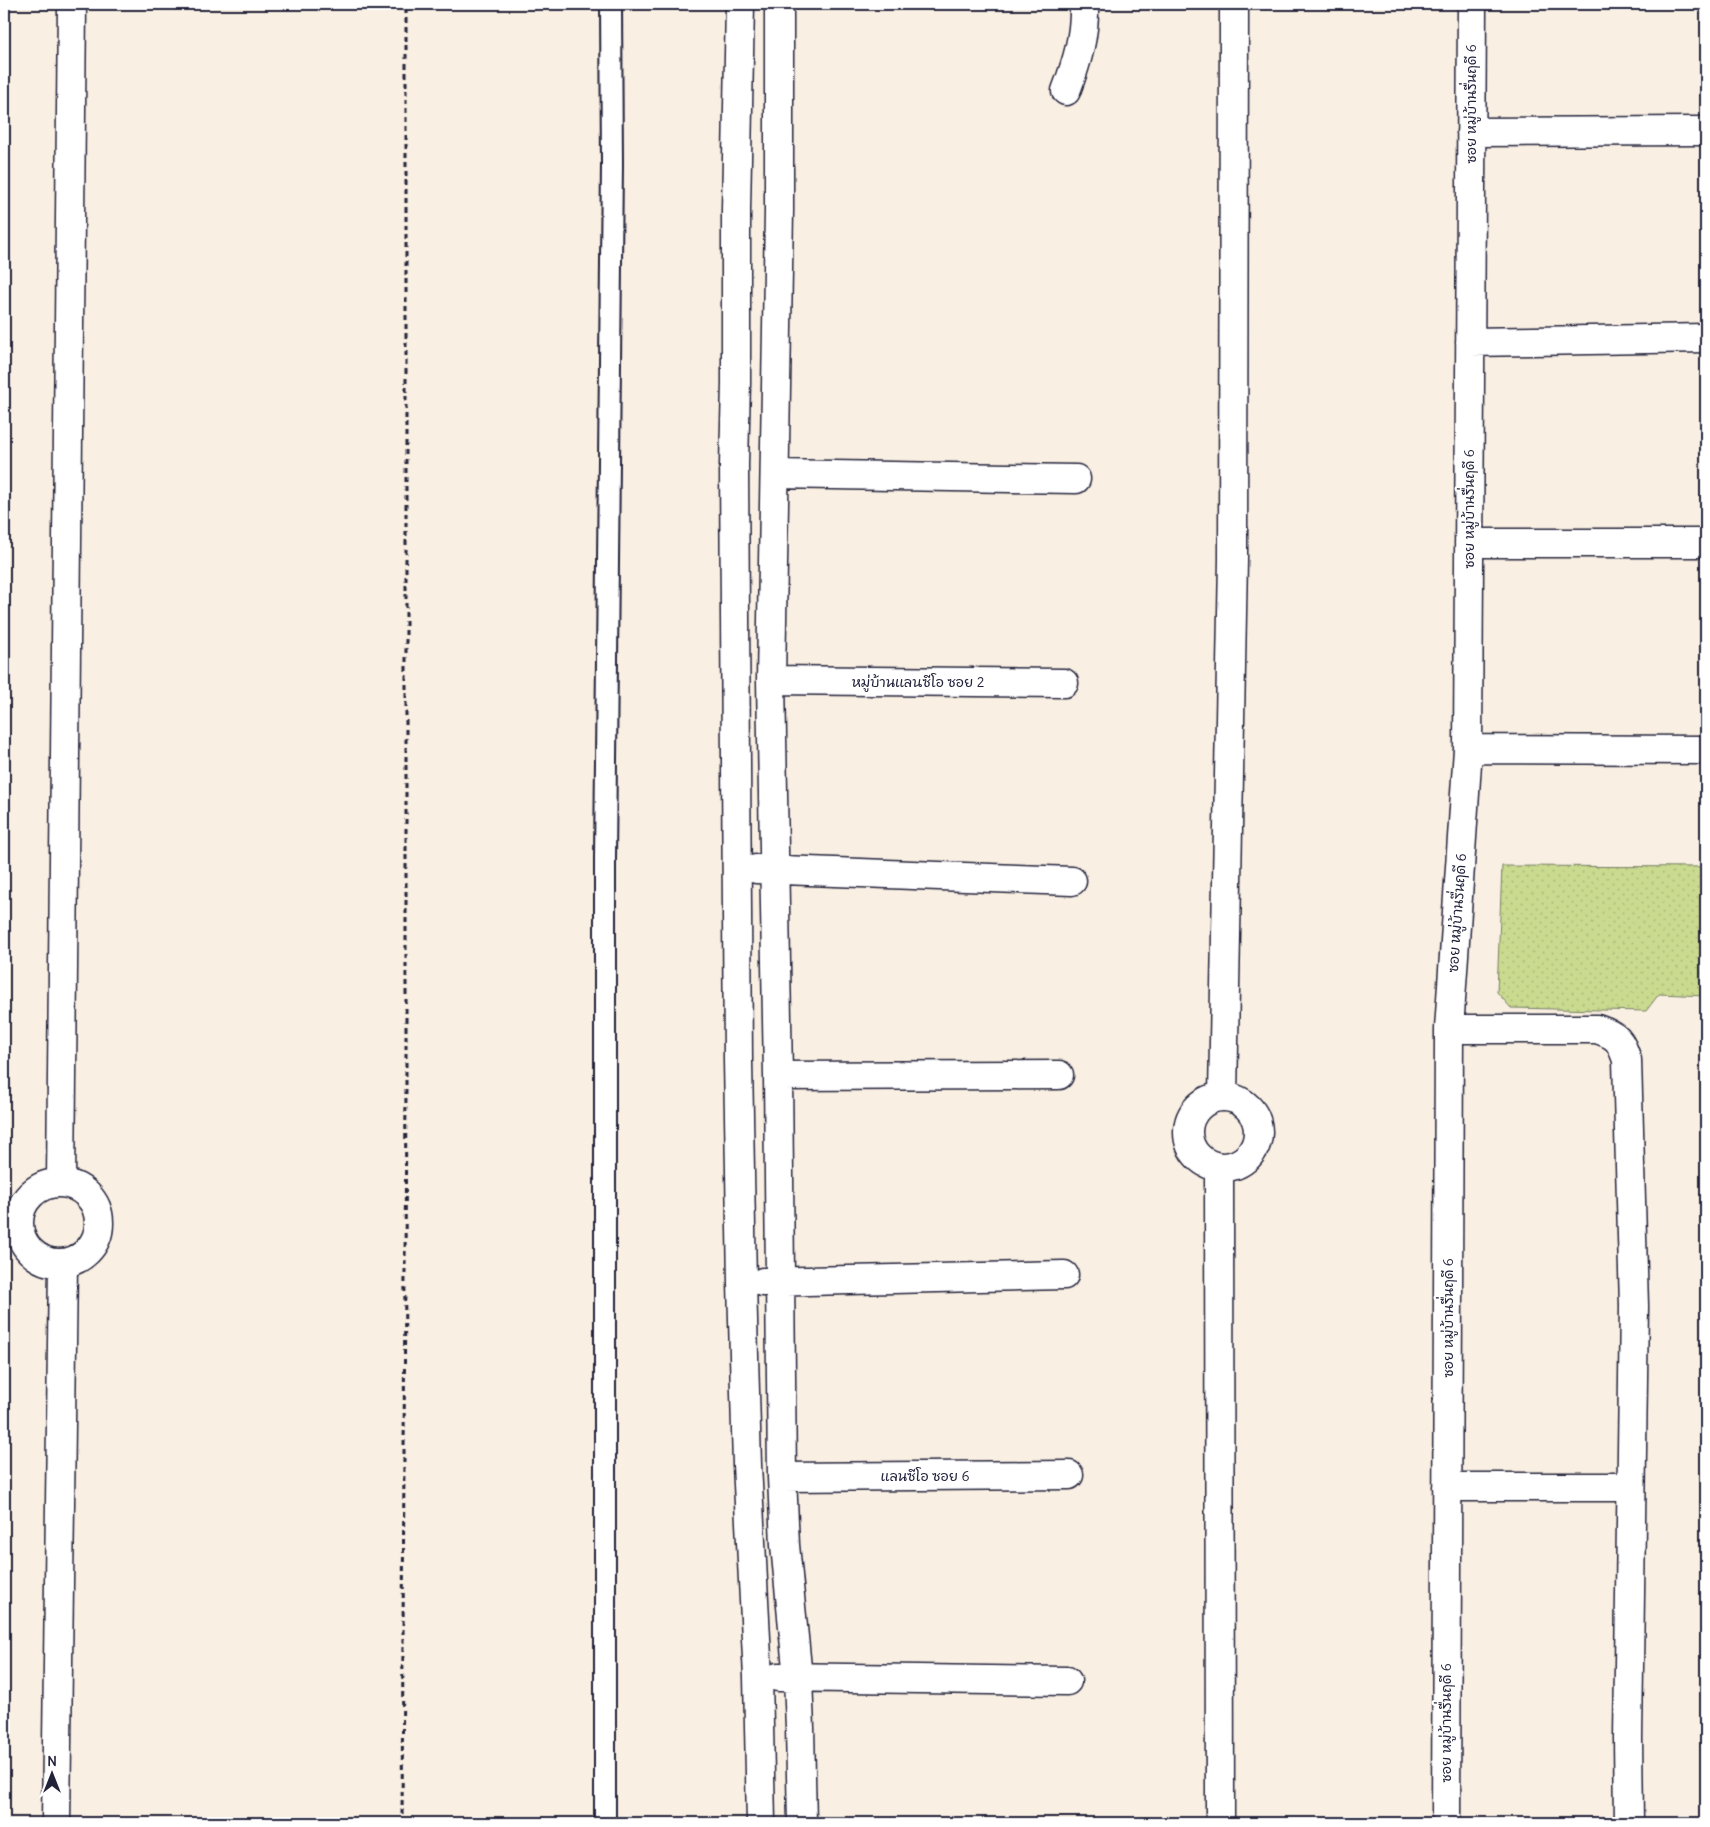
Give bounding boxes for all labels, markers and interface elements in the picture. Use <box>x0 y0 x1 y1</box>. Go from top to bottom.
street label: ซอย หมู่บ้านรื่นฤดี 6 <box>1458 44 1481 164</box>
street label: ซอย หมู่บ้านรื่นฤดี 6 <box>1456 449 1479 569</box>
street label: หมู่บ้านแลนซีโอ ซอย 2 <box>852 673 985 692</box>
street label: ซอย หมู่บ้านรื่นฤดี 6 <box>1440 853 1471 973</box>
street label: ซอย หมู่บ้านรื่นฤดี 6 <box>1435 1258 1458 1378</box>
street label: แลนซีโอ ซอย 6 <box>880 1467 970 1485</box>
street label: ซอย หมู่บ้านรื่นฤดี 6 <box>1433 1663 1456 1783</box>
north arrow <box>28 1750 78 1800</box>
text: N <box>47 1752 57 1770</box>

